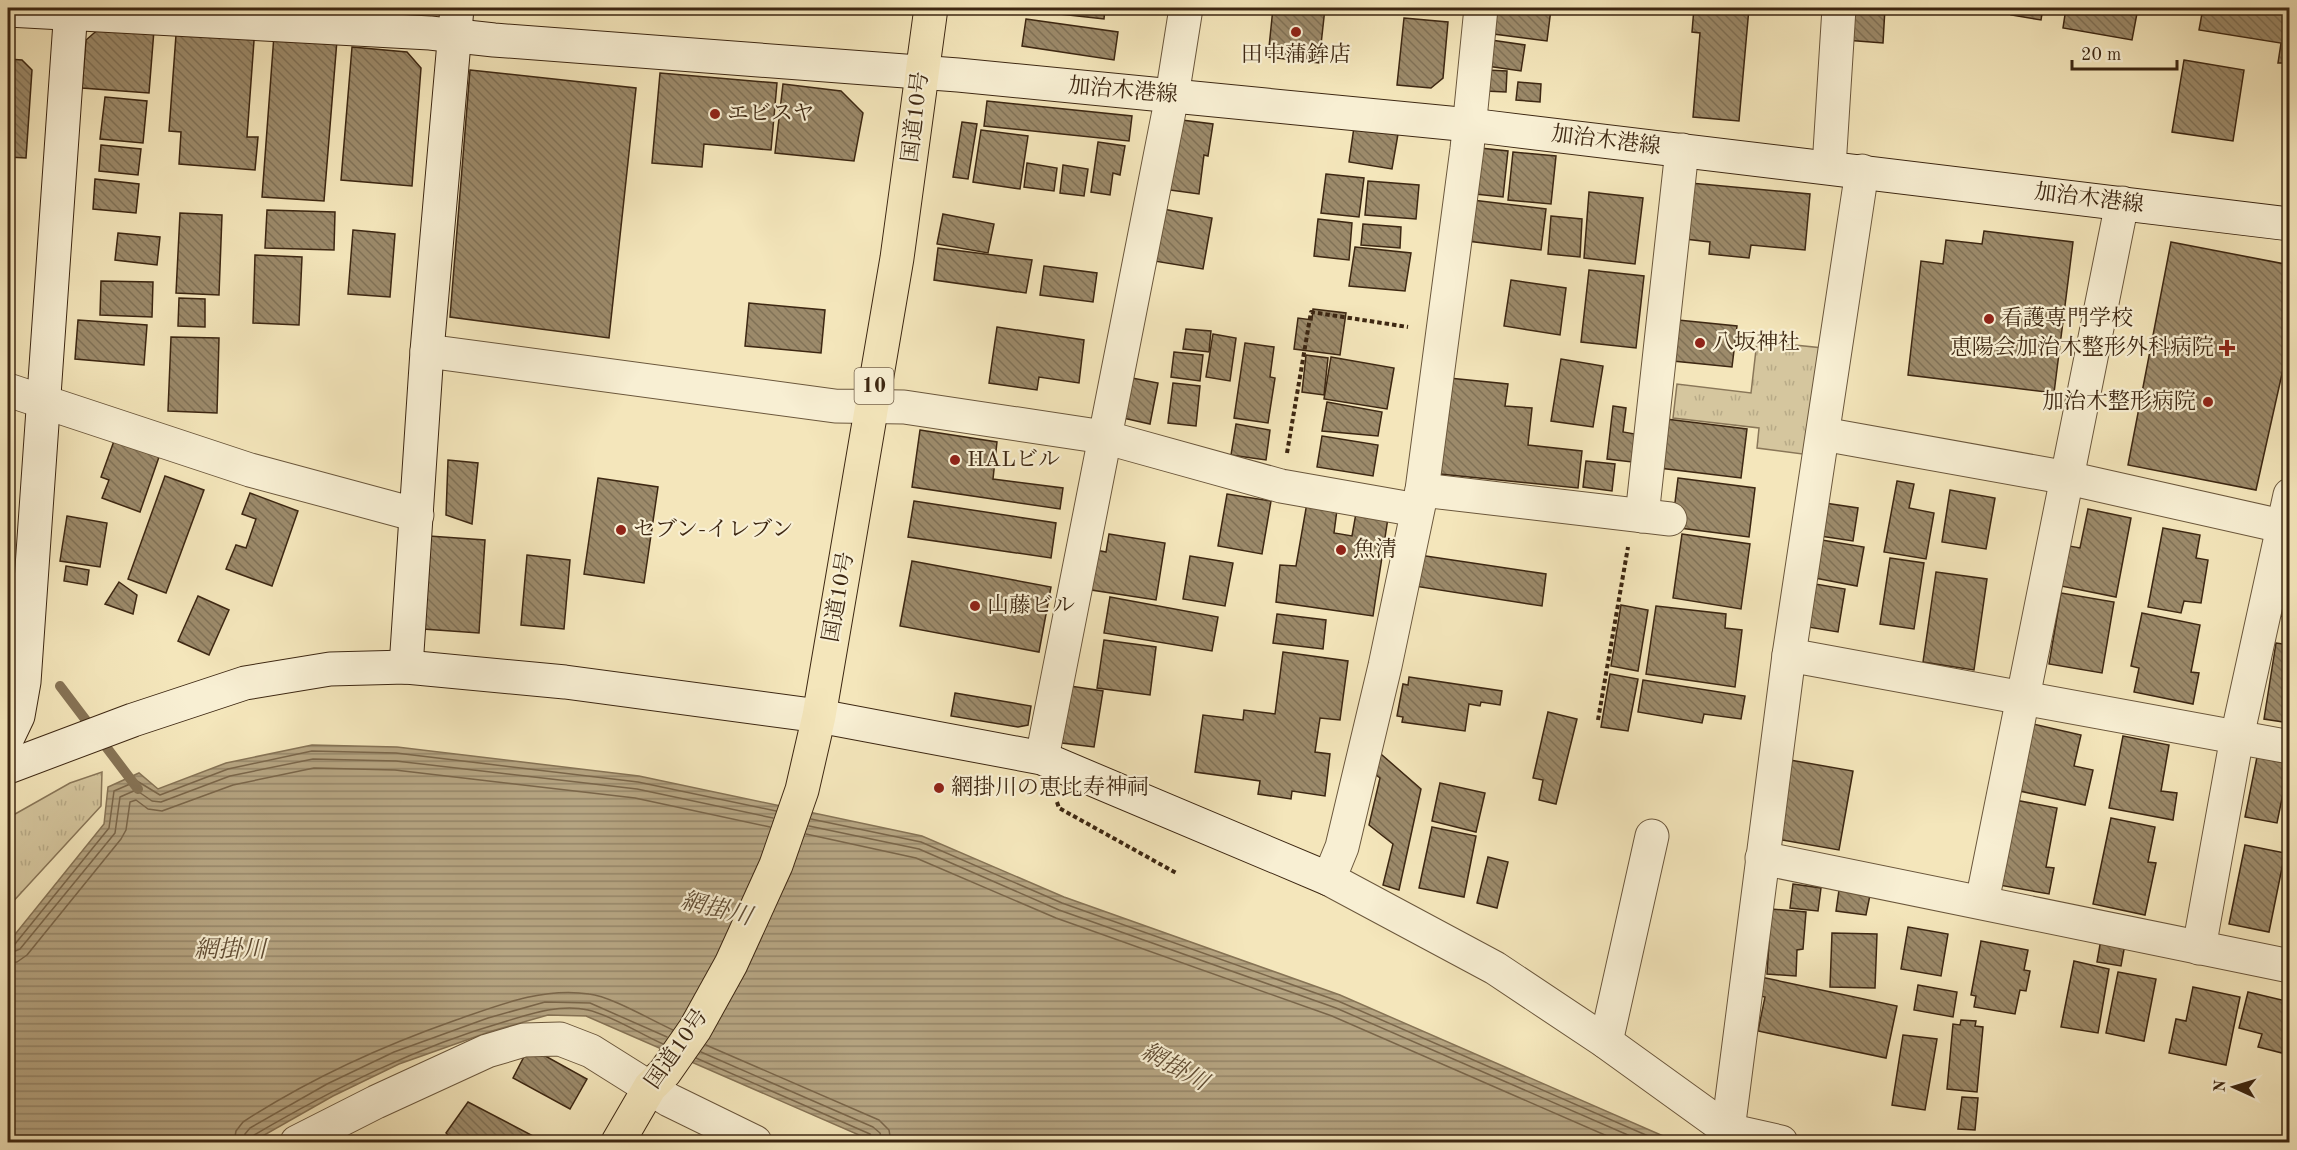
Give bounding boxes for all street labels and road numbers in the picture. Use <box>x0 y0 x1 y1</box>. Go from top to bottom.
street label: 国道10号 <box>898 70 932 164</box>
street label: 加治木港線 <box>1067 73 1179 107</box>
street label: 加治木港線 <box>1550 121 1662 159</box>
street label: 加治木港線 <box>2033 179 2145 217</box>
road number: 10 <box>854 368 894 404</box>
street label: 国道10号 <box>818 550 858 644</box>
street label: 国道10号 <box>640 1004 712 1093</box>

